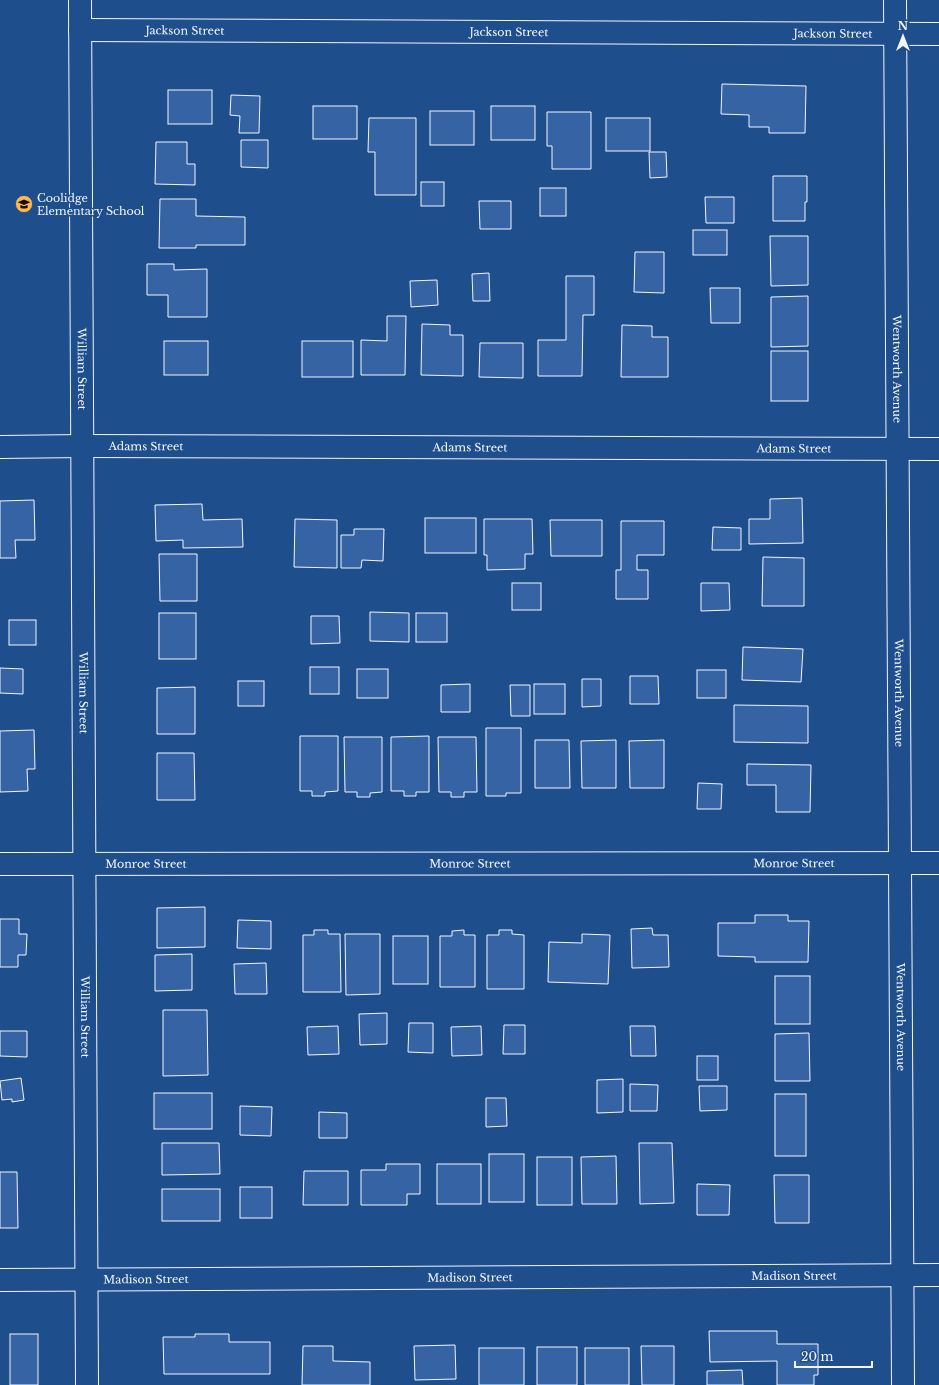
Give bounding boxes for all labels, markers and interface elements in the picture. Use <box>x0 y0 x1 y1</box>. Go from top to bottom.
north arrow <box>883 16 923 56</box>
text: N <box>898 19 909 33</box>
street label: Jackson Street <box>144 23 225 38</box>
street label: Jackson Street <box>468 25 549 39</box>
street label: Jackson Street <box>792 26 873 41</box>
place label: Coolidge Elementary School <box>37 191 145 218</box>
school or university icon: Coolidge Elementary School <box>14 194 34 214</box>
street label: Wentworth Avenue <box>890 314 904 423</box>
street label: William Street <box>75 327 89 411</box>
street label: Adams Street <box>107 439 184 453</box>
street label: Adams Street <box>431 440 508 454</box>
street label: Adams Street <box>755 441 832 456</box>
street label: Wentworth Avenue <box>892 638 906 747</box>
street label: William Street <box>76 651 91 735</box>
street label: Monroe Street <box>429 856 512 871</box>
street label: Monroe Street <box>753 856 836 870</box>
street label: Monroe Street <box>105 857 188 871</box>
street label: Wentworth Avenue <box>894 962 908 1071</box>
street label: William Street <box>78 975 92 1059</box>
street label: Madison Street <box>751 1269 838 1283</box>
street label: Madison Street <box>427 1270 514 1285</box>
street label: Madison Street <box>103 1272 190 1286</box>
scale bar <box>795 1343 872 1369</box>
text: 20 m <box>801 1349 833 1364</box>

